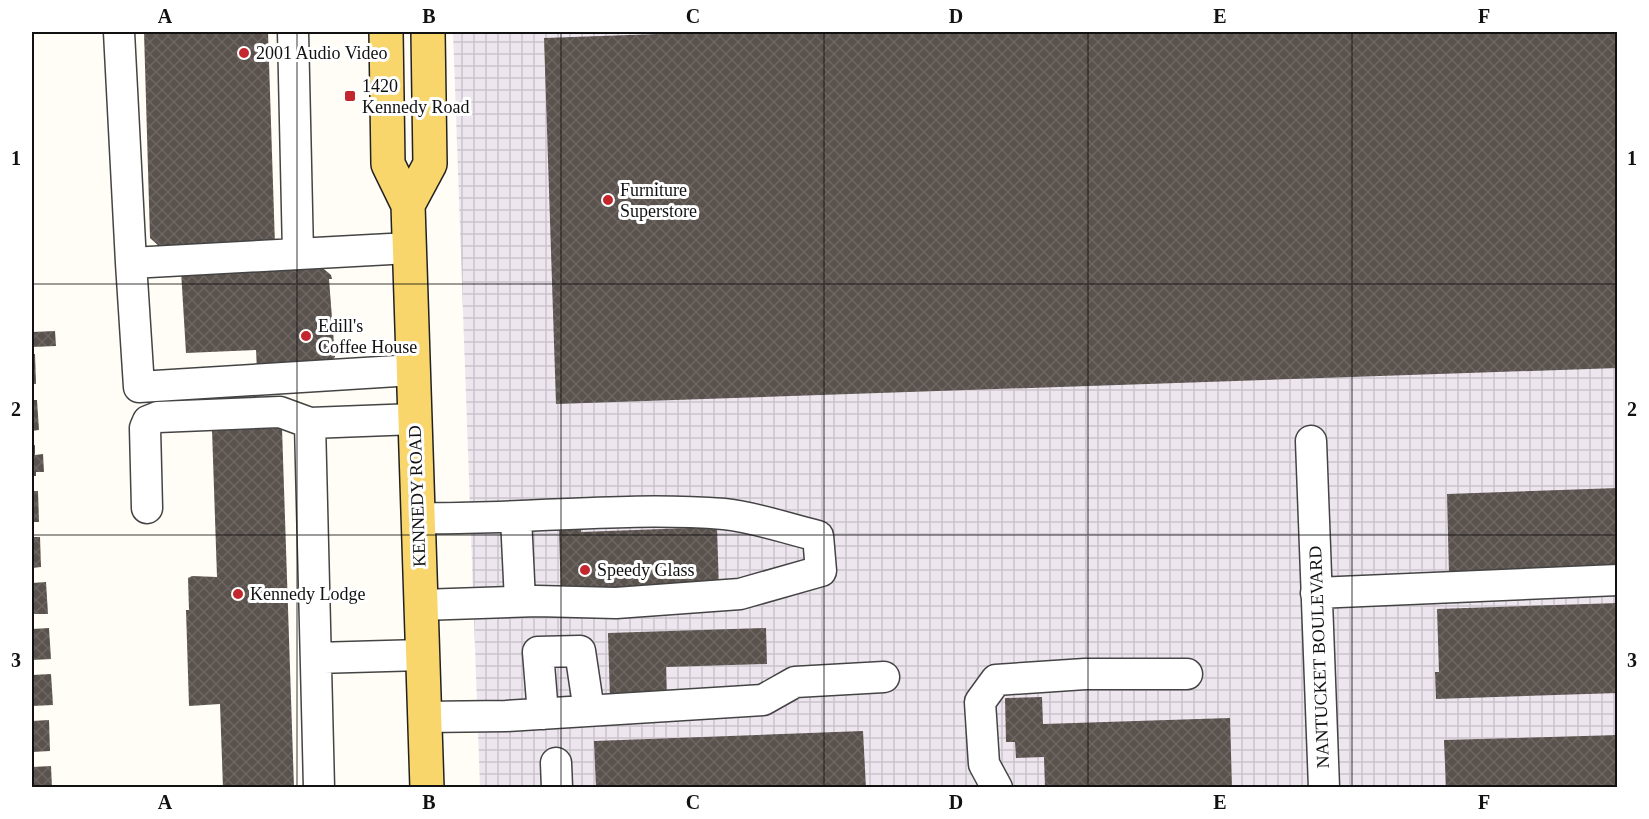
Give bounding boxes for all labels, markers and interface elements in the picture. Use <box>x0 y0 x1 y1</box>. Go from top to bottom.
text: A <box>158 5 173 27</box>
text: B <box>422 5 436 27</box>
text: C <box>686 5 700 27</box>
text: D <box>949 5 963 27</box>
text: E <box>1213 5 1227 27</box>
text: F <box>1478 5 1490 27</box>
place label: 2001 Audio Video <box>256 43 388 63</box>
marker: 2001 Audio Video <box>237 46 251 60</box>
place label: 1420 Kennedy Road <box>362 76 469 117</box>
marker: 1420 Kennedy Road <box>343 89 357 103</box>
text: 1 <box>11 147 21 169</box>
text: 1 <box>1627 147 1637 169</box>
place label: Furniture Superstore <box>620 180 697 221</box>
marker: Furniture Superstore <box>601 193 615 207</box>
place label: Edill's Coffee House <box>318 316 417 357</box>
marker: Edill's Coffee House <box>299 329 313 343</box>
text: 2 <box>11 398 21 420</box>
text: 2 <box>1627 398 1637 420</box>
street label: KENNEDY ROAD <box>405 425 429 567</box>
street label: NANTUCKET BOULEVARD <box>1305 545 1333 769</box>
place label: Speedy Glass <box>597 560 695 580</box>
marker: Speedy Glass <box>578 563 592 577</box>
place label: Kennedy Lodge <box>250 584 365 604</box>
marker: Kennedy Lodge <box>231 587 245 601</box>
text: 3 <box>11 649 21 671</box>
text: 3 <box>1627 649 1637 671</box>
text: A <box>158 791 173 813</box>
text: B <box>422 791 436 813</box>
text: C <box>686 791 700 813</box>
text: D <box>949 791 963 813</box>
text: E <box>1213 791 1227 813</box>
text: F <box>1478 791 1490 813</box>

